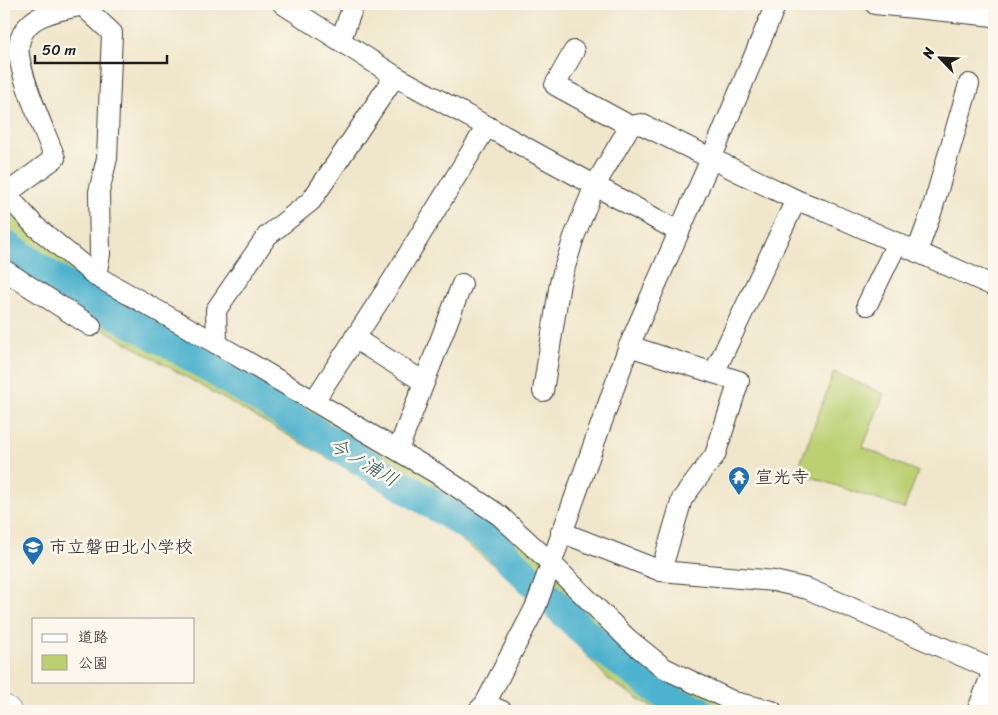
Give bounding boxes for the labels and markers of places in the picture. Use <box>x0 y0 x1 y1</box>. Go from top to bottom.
place label: 宣光寺 <box>755 461 809 493</box>
temple icon: 宣光寺 <box>727 465 751 496</box>
place label: 市立磐田北小学校 <box>49 531 193 563</box>
school or university icon: 市立磐田北小学校 <box>21 535 45 566</box>

